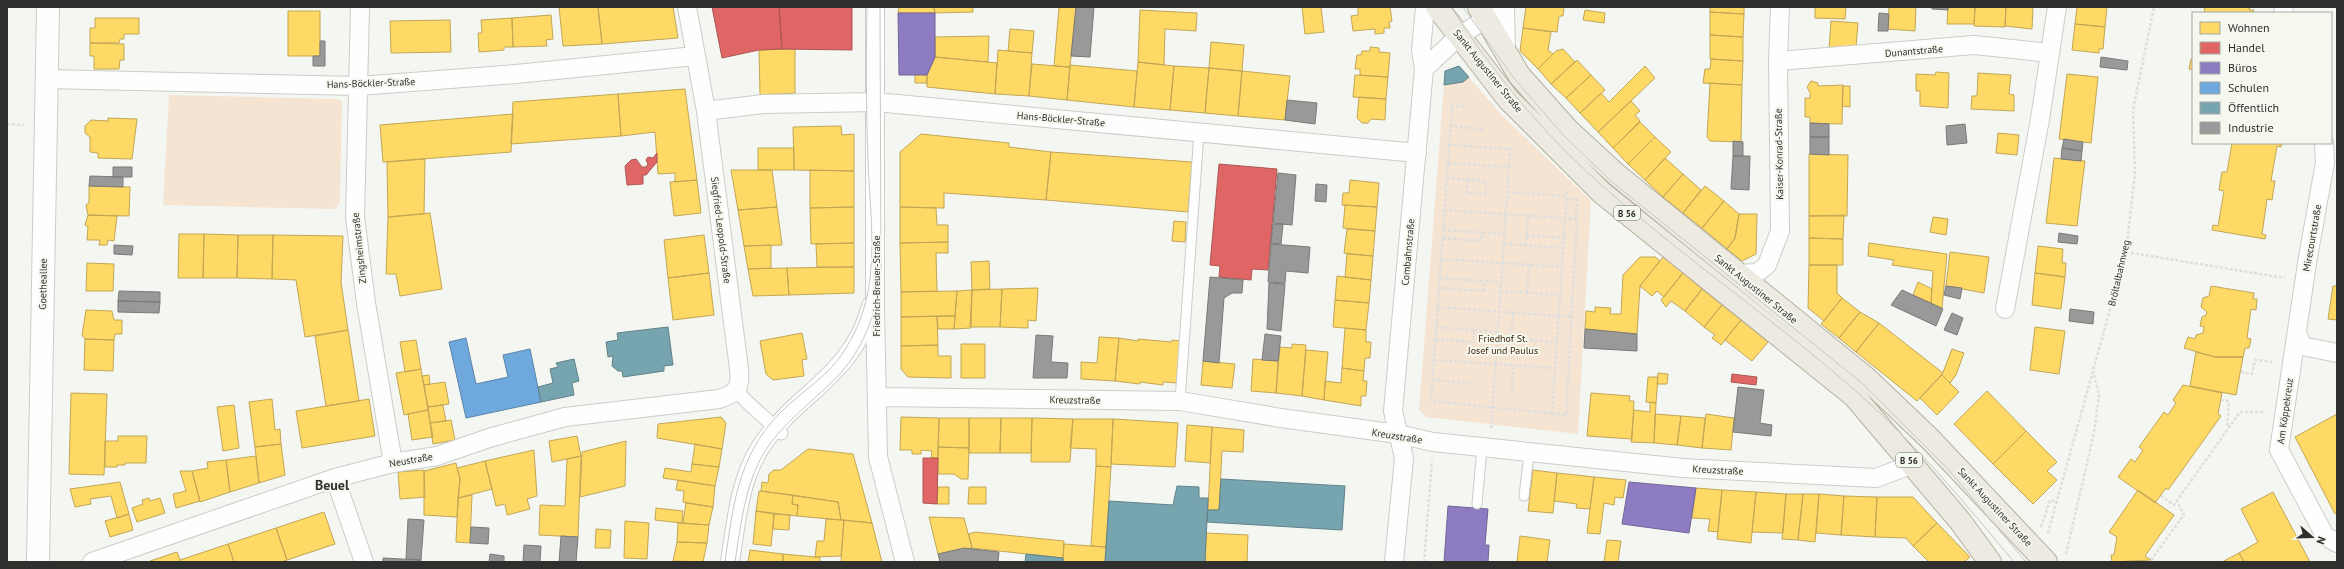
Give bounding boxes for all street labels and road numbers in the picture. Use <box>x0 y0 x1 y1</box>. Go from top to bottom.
street label: Sankt Augustiner Straße <box>1450 27 1526 115</box>
street label: Dunantstraße <box>1884 42 1944 60</box>
street label: Hans-Böckler-Straße <box>327 75 415 91</box>
street label: Kaiser-Konrad-Straße <box>1772 108 1786 200</box>
street label: Hans-Böckler-Straße <box>1016 109 1106 129</box>
street label: Siegfried-Leopold-Straße <box>708 176 734 284</box>
street label: Mirecourtstraße <box>2300 203 2324 273</box>
road number: B 56 <box>1614 206 1640 220</box>
street label: Zingsheimstraße <box>349 212 369 284</box>
street label: Combahnstraße <box>1399 218 1417 286</box>
street label: Friedrich-Breuer-Straße <box>870 235 883 337</box>
street label: Bröltalbahnweg <box>2105 239 2133 307</box>
street label: Sankt Augustiner Straße <box>1712 251 1800 327</box>
street label: Goetheallee <box>36 258 50 310</box>
street label: Am Köppekreuz <box>2274 377 2296 445</box>
street label: Kreuzstraße <box>1049 393 1101 407</box>
street label: Kreuzstraße <box>1371 426 1423 446</box>
street label: Neustraße <box>388 450 434 470</box>
road number: B 56 <box>1896 453 1922 467</box>
street label: Kreuzstraße <box>1692 462 1744 478</box>
street label: Sankt Augustiner Straße <box>1955 465 2035 549</box>

